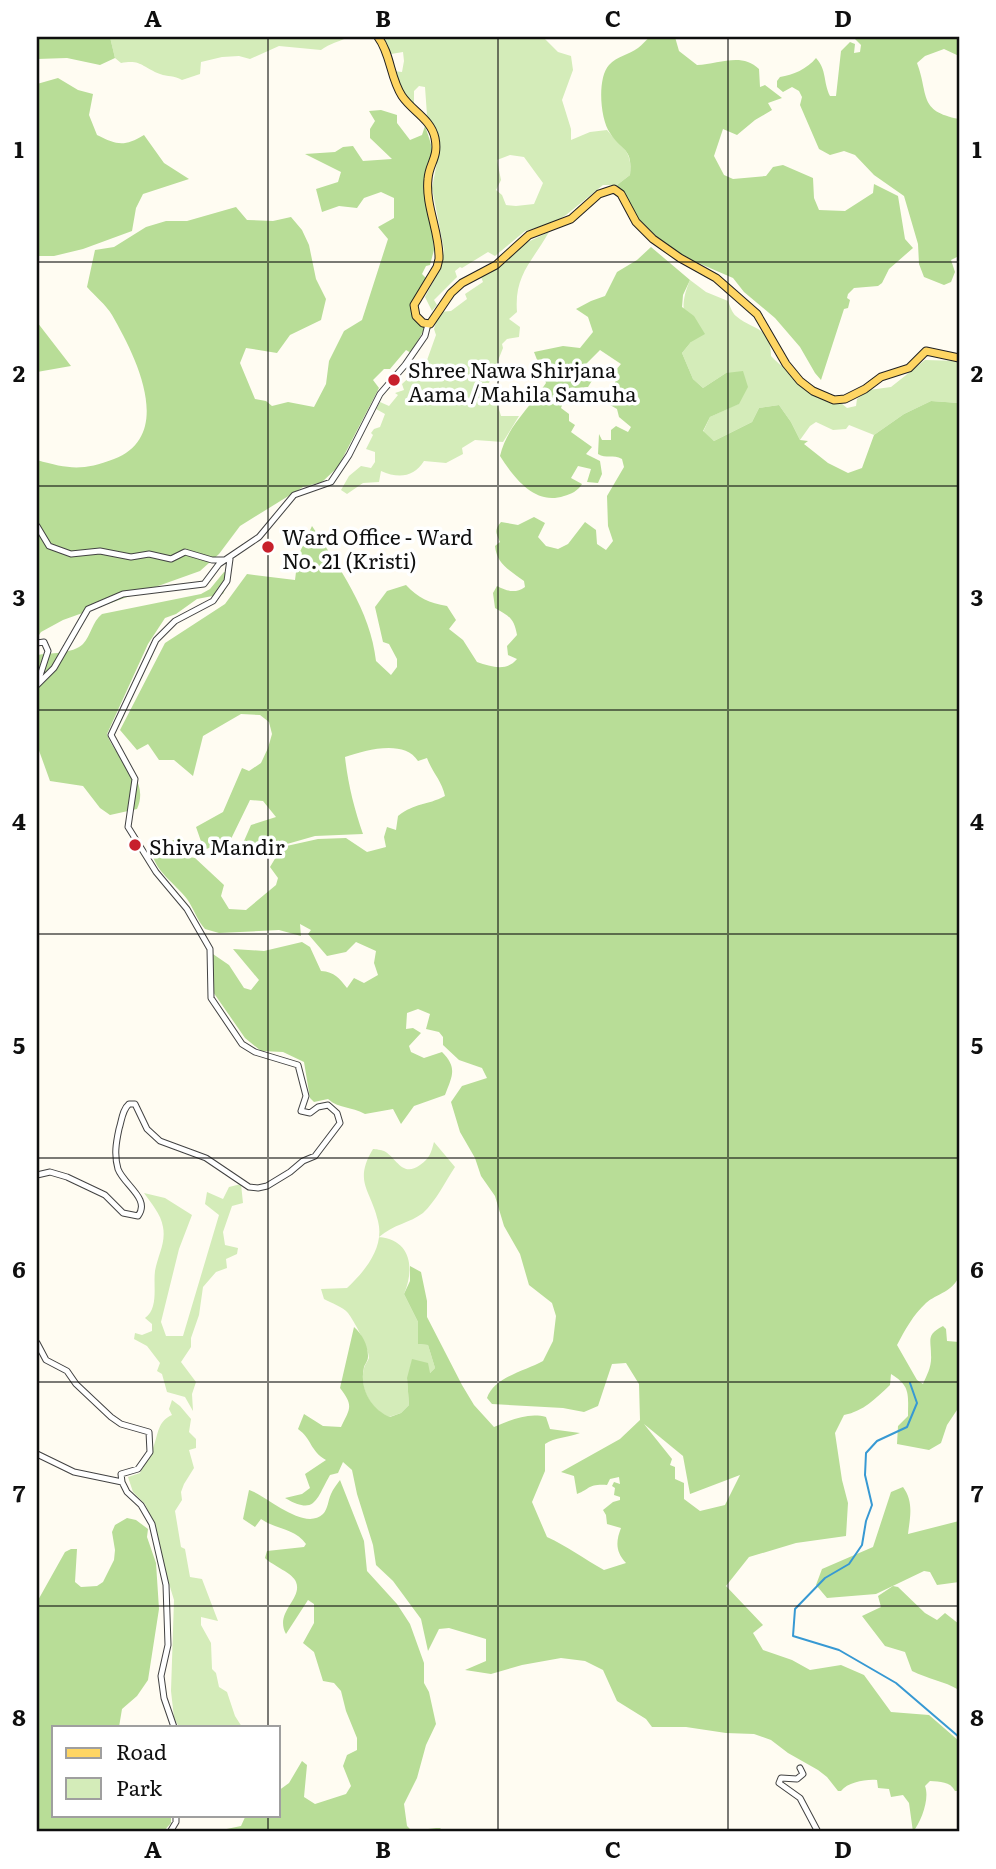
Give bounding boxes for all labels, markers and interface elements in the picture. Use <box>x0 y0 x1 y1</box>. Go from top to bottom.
text: A <box>144 0 162 34</box>
text: B <box>375 0 391 34</box>
text: C <box>605 0 621 34</box>
text: D <box>834 0 852 34</box>
text: 1 <box>14 131 24 165</box>
text: 1 <box>972 131 982 165</box>
place label: Shree Nawa Shirjana Aama /Mahila Samuha <box>408 353 637 408</box>
text: 2 <box>13 355 25 389</box>
text: 2 <box>971 355 983 389</box>
marker: Shree Nawa Shirjana Aama /Mahila Samuha <box>386 372 402 388</box>
place label: Ward Office - Ward No. 21 (Kristi) <box>282 520 473 575</box>
marker: Ward Office - Ward No. 21 (Kristi) <box>260 539 276 555</box>
text: 3 <box>13 579 25 613</box>
text: 3 <box>971 579 983 613</box>
text: 4 <box>12 803 26 837</box>
text: 4 <box>970 803 984 837</box>
place label: Shiva Mandir <box>149 830 285 861</box>
marker: Shiva Mandir <box>127 837 143 853</box>
text: 5 <box>13 1027 25 1061</box>
text: 5 <box>971 1027 983 1061</box>
text: 6 <box>12 1251 26 1285</box>
text: 6 <box>970 1251 984 1285</box>
text: 7 <box>13 1475 26 1509</box>
text: 7 <box>971 1475 984 1509</box>
text: 8 <box>12 1699 26 1733</box>
text: 8 <box>970 1699 984 1733</box>
legend <box>52 1726 280 1816</box>
text: Road <box>116 1735 167 1766</box>
text: Park <box>116 1771 162 1802</box>
text: A <box>144 1831 162 1865</box>
text: B <box>375 1831 391 1865</box>
text: C <box>605 1831 621 1865</box>
text: D <box>834 1831 852 1865</box>

